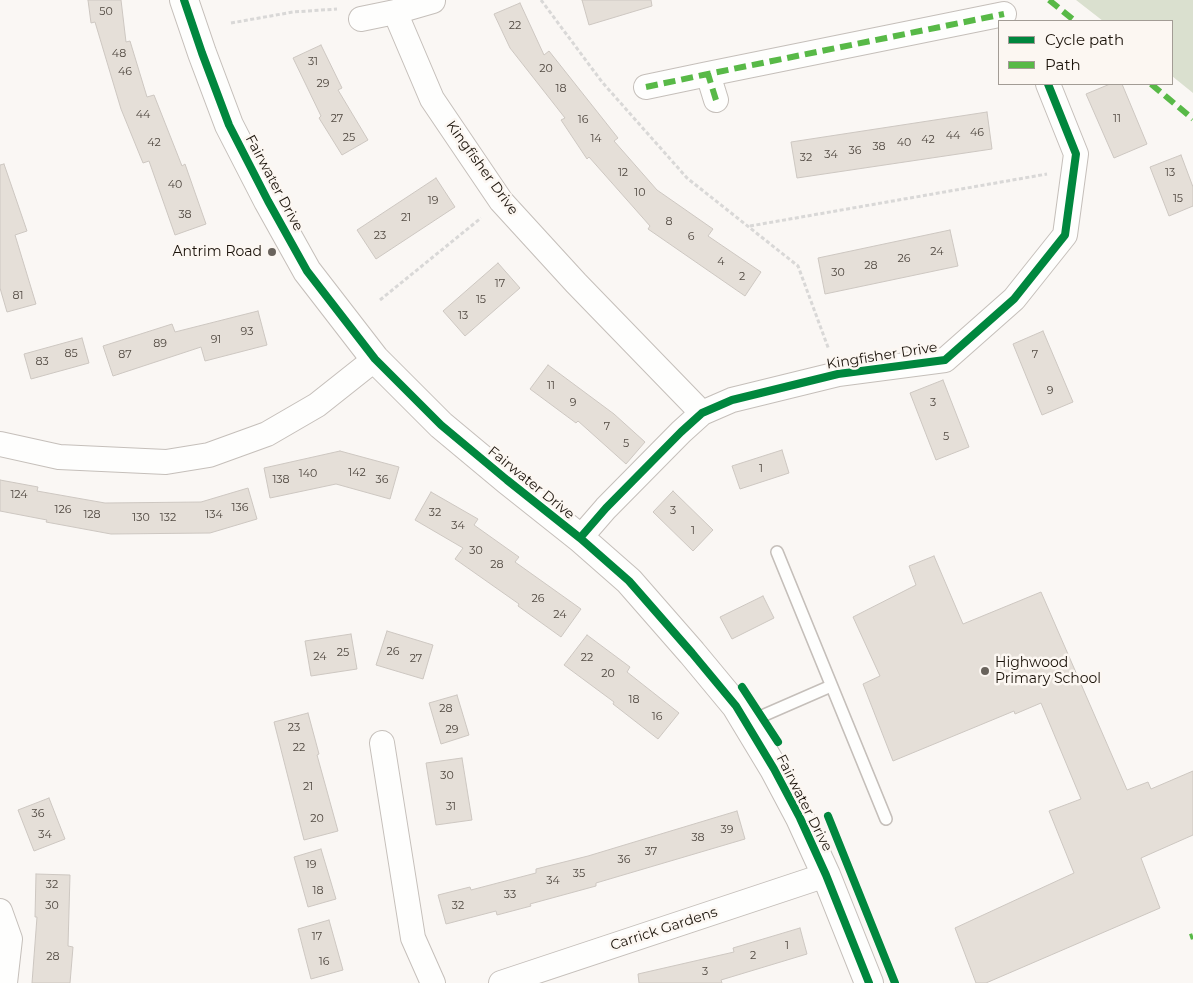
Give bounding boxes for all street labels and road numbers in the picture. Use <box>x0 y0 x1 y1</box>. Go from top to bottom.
street label: Kingfisher Drive <box>442 118 522 218</box>
street label: Fairwater Drive <box>242 132 306 234</box>
street label: Kingfisher Drive <box>825 339 939 373</box>
street label: Fairwater Drive <box>484 443 578 523</box>
street label: Fairwater Drive <box>772 752 836 854</box>
street label: Carrick Gardens <box>608 904 720 954</box>

